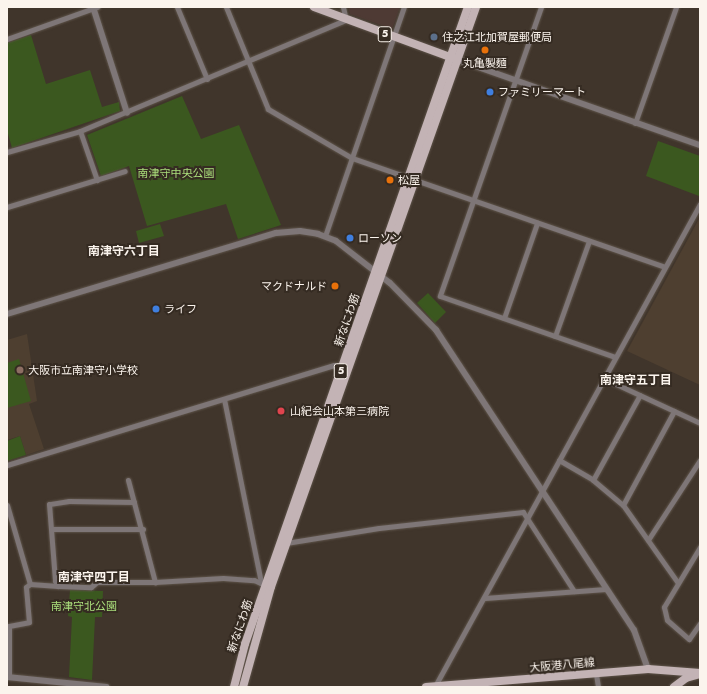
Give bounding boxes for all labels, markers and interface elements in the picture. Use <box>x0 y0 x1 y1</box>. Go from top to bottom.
road number: 5 <box>377 26 393 42</box>
place label: 住之江北加賀屋郵便局 <box>442 30 552 44</box>
marker: 住之江北加賀屋郵便局 <box>429 32 439 42</box>
marker: 丸亀製麵 <box>480 45 490 55</box>
place label: 丸亀製麵 <box>463 56 507 70</box>
place label: ファミリーマート <box>498 85 586 99</box>
marker: ファミリーマート <box>485 87 495 97</box>
park label: 南津守中央公園 <box>138 166 214 180</box>
place label: 松屋 <box>398 173 420 187</box>
marker: 松屋 <box>385 175 395 185</box>
place label: ローソン <box>358 231 402 245</box>
marker: ローソン <box>345 233 355 243</box>
district label: 南津守六丁目 <box>88 245 160 259</box>
place label: マクドナルド <box>261 279 327 293</box>
marker: マクドナルド <box>330 281 340 291</box>
street label: 新なにわ筋 <box>332 292 362 348</box>
place label: ライフ <box>164 302 197 316</box>
marker: ライフ <box>151 304 161 314</box>
place label: 大阪市立南津守小学校 <box>28 363 138 377</box>
road number: 5 <box>333 363 349 379</box>
marker: 大阪市立南津守小学校 <box>15 365 25 375</box>
district label: 南津守五丁目 <box>600 374 672 388</box>
place label: 山紀会山本第三病院 <box>290 404 389 418</box>
marker: 山紀会山本第三病院 <box>275 405 287 417</box>
district label: 南津守四丁目 <box>58 571 130 585</box>
street label: 新なにわ筋 <box>225 598 255 654</box>
park label: 南津守北公園 <box>51 599 117 613</box>
street label: 大阪港八尾線 <box>529 656 595 674</box>

